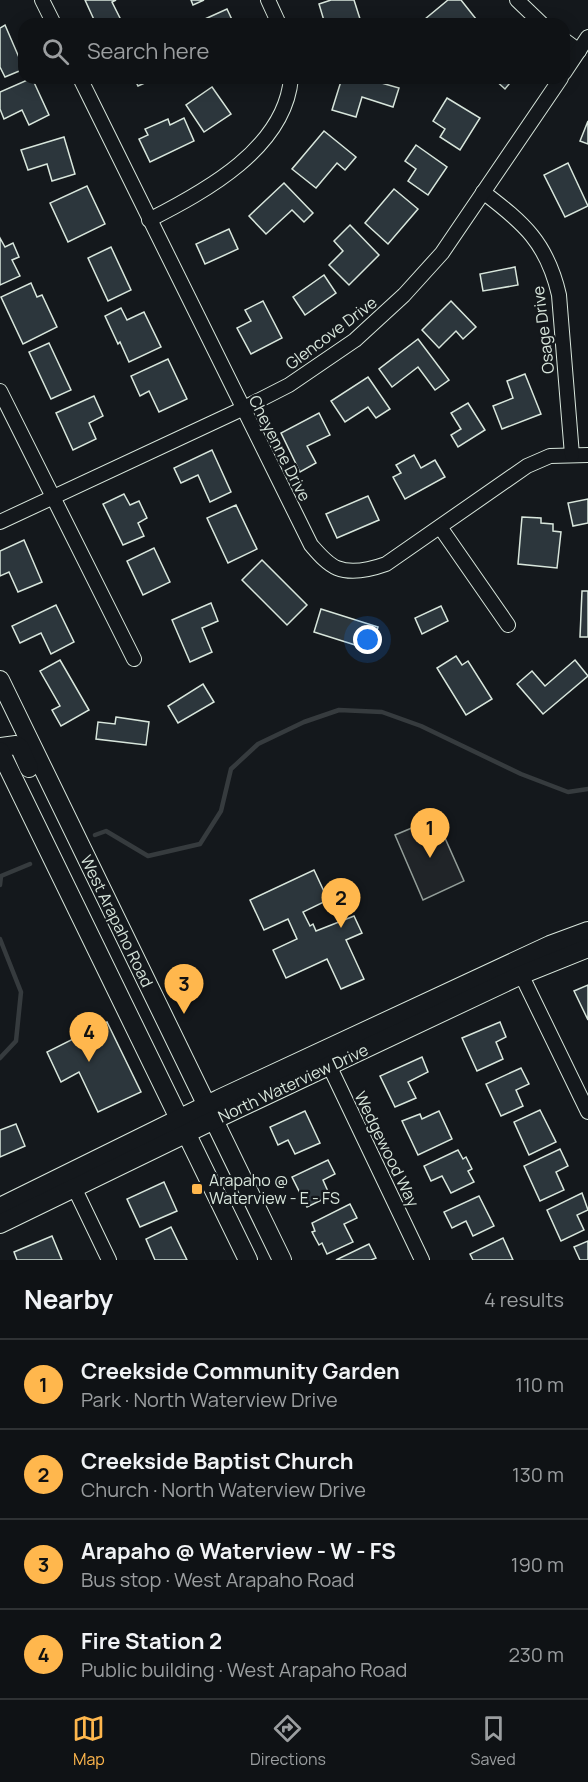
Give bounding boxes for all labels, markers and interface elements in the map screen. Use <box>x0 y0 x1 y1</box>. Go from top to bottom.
search box <box>18 18 570 84</box>
icon: search <box>39 35 72 68</box>
text: Search here <box>87 36 209 66</box>
street label: Osage Drive <box>527 285 559 375</box>
street label: Glencove Drive <box>281 291 381 375</box>
street label: Cheyenne Drive <box>244 391 316 505</box>
your location <box>353 625 382 654</box>
pin: 1 <box>410 808 450 858</box>
street label: West Arapaho Road <box>75 851 159 991</box>
pin: 2 <box>322 878 360 928</box>
pin: 3 <box>164 964 204 1014</box>
pin: 4 <box>70 1012 109 1062</box>
street label: North Waterview Drive <box>214 1038 372 1128</box>
street label: Wedgewood Way <box>349 1088 425 1211</box>
place label: Arapaho @ Waterview - E - FS <box>209 1169 340 1209</box>
marker: Arapaho @ Waterview - E - FS <box>190 1182 204 1196</box>
text: Nearby <box>24 1281 113 1317</box>
text: 4 results <box>484 1286 564 1313</box>
text: Creekside Community Garden <box>81 1356 400 1386</box>
text: 1 <box>39 1371 48 1398</box>
text: 110 m <box>515 1371 564 1398</box>
text: Park · North Waterview Drive <box>81 1386 338 1413</box>
text: Creekside Baptist Church <box>81 1446 354 1476</box>
text: 2 <box>38 1461 49 1488</box>
text: 130 m <box>512 1461 564 1488</box>
text: Church · North Waterview Drive <box>81 1476 366 1503</box>
text: Arapaho @ Waterview - W - FS <box>81 1536 396 1566</box>
text: 3 <box>38 1551 49 1578</box>
text: 190 m <box>511 1551 564 1578</box>
text: Bus stop · West Arapaho Road <box>81 1566 354 1593</box>
text: Fire Station 2 <box>81 1626 222 1656</box>
text: 4 <box>37 1641 50 1668</box>
text: 230 m <box>508 1641 564 1668</box>
text: Public building · West Arapaho Road <box>81 1656 407 1683</box>
tab: Map <box>72 1712 105 1770</box>
tab: Directions <box>250 1712 326 1770</box>
tab: Saved <box>471 1712 516 1770</box>

